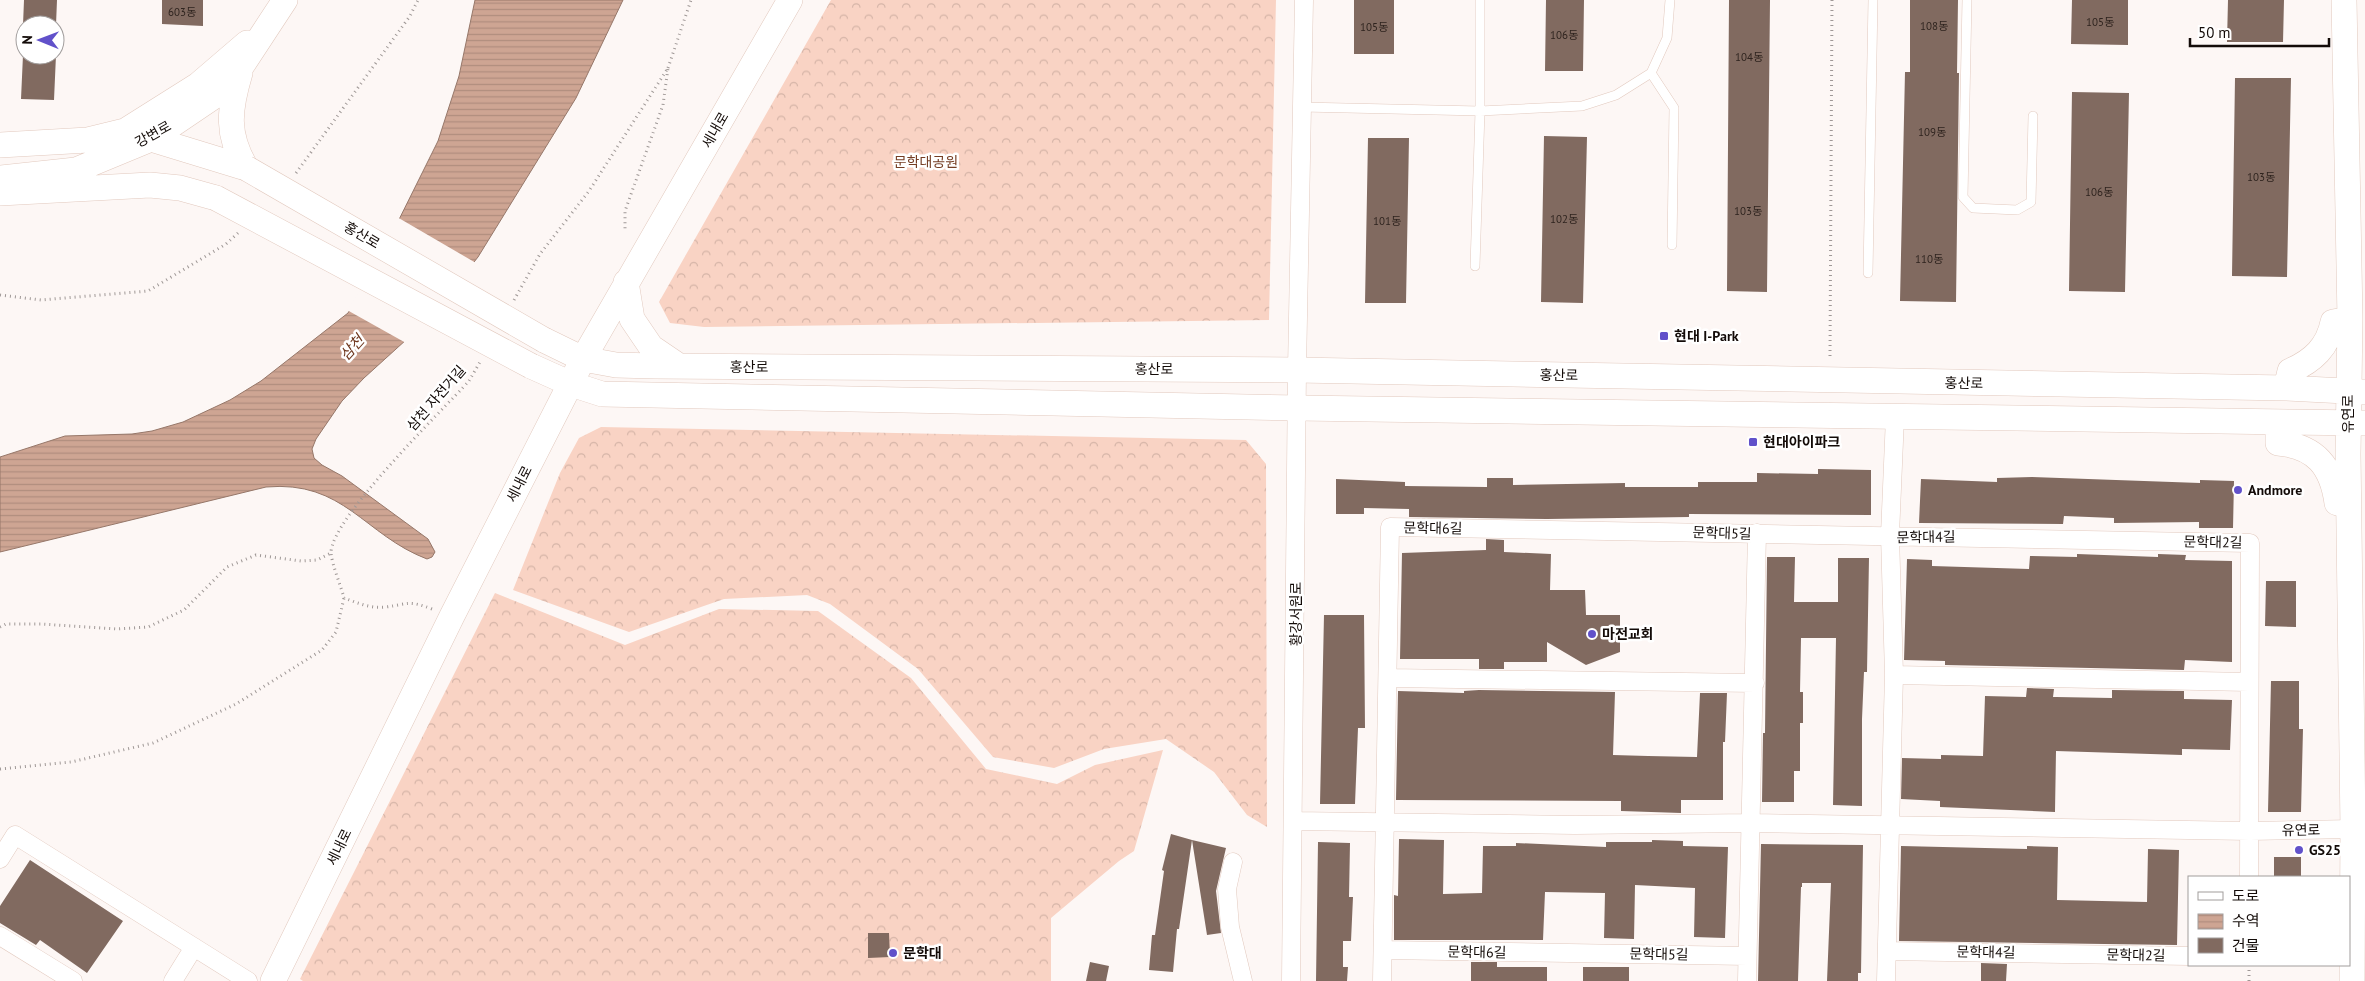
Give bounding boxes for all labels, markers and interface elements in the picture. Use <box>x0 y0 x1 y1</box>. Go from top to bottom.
house number: 603동 <box>168 5 196 19</box>
north arrow <box>15 15 65 65</box>
house number: 105동 <box>2086 15 2114 29</box>
scale bar <box>2190 15 2329 47</box>
house number: 108동 <box>1920 19 1948 33</box>
house number: 105동 <box>1360 20 1388 34</box>
text: 50 m <box>2198 23 2231 42</box>
house number: 106동 <box>1550 28 1578 42</box>
text: N <box>18 35 36 45</box>
house number: 104동 <box>1735 50 1763 64</box>
street label: 세내로 <box>698 109 733 151</box>
street label: 강변로 <box>132 117 174 151</box>
house number: 109동 <box>1918 125 1946 139</box>
park label: 문학대공원 <box>894 153 958 171</box>
house number: 103동 <box>2247 170 2275 184</box>
house number: 106동 <box>2085 185 2113 199</box>
house number: 103동 <box>1734 204 1762 218</box>
house number: 102동 <box>1550 212 1578 226</box>
house number: 101동 <box>1373 214 1401 228</box>
street label: 홍산로 <box>341 218 383 253</box>
house number: 110동 <box>1915 252 1943 266</box>
place label: 현대 I-Park <box>1674 327 1739 345</box>
water label: 삼천 <box>335 329 369 364</box>
marker: 현대 I-Park <box>1658 330 1670 342</box>
street label: 홍산로 <box>730 358 768 376</box>
street label: 홍산로 <box>1135 360 1173 378</box>
street label: 삼천 자전거길 <box>403 362 469 434</box>
street label: 홍산로 <box>1540 366 1579 384</box>
street label: 홍산로 <box>1945 374 1984 392</box>
street label: 유연로 <box>2339 395 2357 433</box>
place label: 현대아이파크 <box>1763 433 1840 451</box>
marker: 현대아이파크 <box>1747 436 1759 448</box>
street label: 세내로 <box>502 463 536 505</box>
place label: Andmore <box>2248 481 2302 499</box>
marker: Andmore <box>2232 484 2244 496</box>
street label: 문학대6길 <box>1403 518 1463 538</box>
street label: 문학대5길 <box>1692 523 1752 543</box>
street label: 문학대4길 <box>1896 527 1956 547</box>
street label: 문학대2길 <box>2183 532 2243 552</box>
street label: 황강서원로 <box>1287 582 1305 646</box>
place label: 마전교회 <box>1602 625 1654 643</box>
marker: 마전교회 <box>1586 628 1598 640</box>
street label: 유연로 <box>2282 821 2321 839</box>
street label: 세내로 <box>322 826 356 868</box>
place label: GS25 <box>2309 841 2341 859</box>
marker: GS25 <box>2293 844 2305 856</box>
legend <box>2188 876 2350 966</box>
text: 도로 <box>2232 886 2260 905</box>
text: 수역 <box>2232 911 2260 930</box>
text: 건물 <box>2232 936 2260 955</box>
street label: 문학대6길 <box>1447 942 1507 962</box>
street label: 문학대4길 <box>1956 942 2016 962</box>
place label: 문학대 <box>903 944 942 962</box>
street label: 문학대5길 <box>1629 944 1689 964</box>
street label: 문학대2길 <box>2106 945 2166 965</box>
marker: 문학대 <box>887 947 899 959</box>

